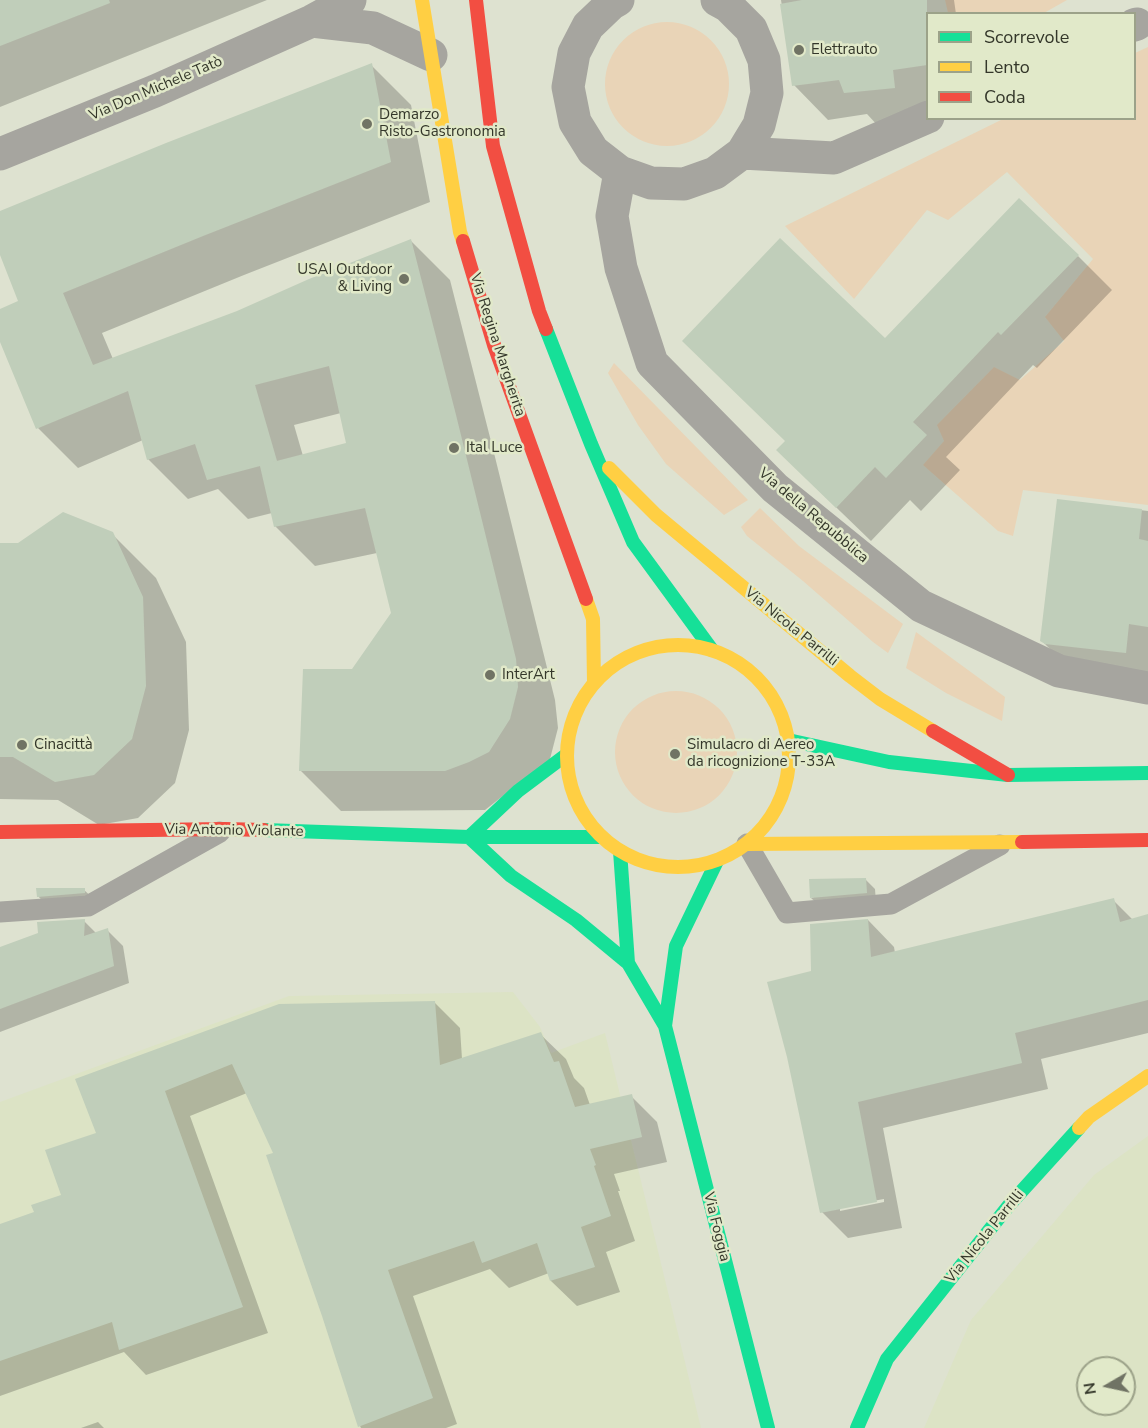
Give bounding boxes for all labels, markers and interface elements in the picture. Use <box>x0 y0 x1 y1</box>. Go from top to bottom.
legend <box>926 12 1136 120</box>
text: Scorrevole <box>984 25 1069 49</box>
place label: Elettrauto <box>811 41 878 59</box>
marker: Elettrauto <box>792 43 806 57</box>
street label: Via Don Michele Tatò <box>87 53 225 125</box>
text: Lento <box>984 55 1030 79</box>
text: Coda <box>984 85 1026 109</box>
place label: Demarzo Risto-Gastronomia <box>379 106 506 141</box>
marker: Demarzo Risto-Gastronomia <box>360 117 374 131</box>
place label: USAI Outdoor & Living <box>297 261 392 296</box>
street label: Via Regina Margherita <box>465 271 529 419</box>
marker: USAI Outdoor & Living <box>397 272 411 286</box>
place label: Ital Luce <box>466 439 523 457</box>
marker: Ital Luce <box>447 441 461 455</box>
street label: Via della Repubblica <box>754 465 872 567</box>
street label: Via Nicola Parrilli <box>741 584 841 670</box>
place label: InterArt <box>502 666 555 684</box>
marker: InterArt <box>483 668 497 682</box>
place label: Cinacittà <box>34 736 93 754</box>
place label: Simulacro di Aereo da ricognizione T-33A <box>687 736 835 771</box>
marker: Cinacittà <box>15 738 29 752</box>
marker: Simulacro di Aereo da ricognizione T-33A <box>668 747 682 761</box>
street label: Via Antonio Violante <box>164 821 304 841</box>
street label: Via Nicola Parrilli <box>942 1187 1028 1287</box>
street label: Via Foggia <box>699 1190 733 1264</box>
north arrow <box>1076 1356 1136 1416</box>
text: N <box>1078 1381 1102 1396</box>

